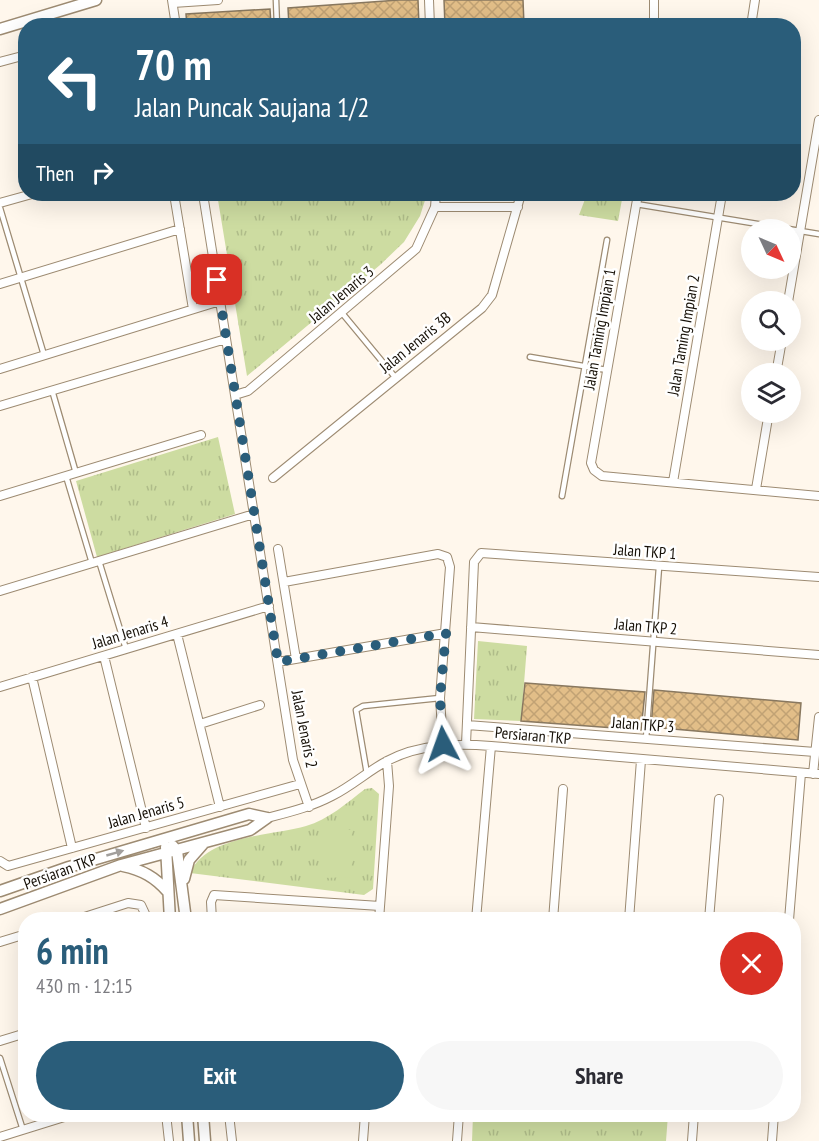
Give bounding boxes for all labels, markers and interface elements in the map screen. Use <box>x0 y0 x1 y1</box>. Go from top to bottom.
text: 70 m <box>135 37 212 92</box>
icon: left <box>36 42 114 120</box>
text: Jalan Puncak Saujana 1/2 <box>135 90 369 124</box>
icon: right <box>86 156 119 189</box>
text: Then <box>36 159 74 187</box>
north arrow <box>741 219 801 279</box>
map controls <box>741 219 801 423</box>
pin <box>191 254 242 305</box>
street label: Jalan Jenaris 3 <box>304 261 378 328</box>
icon: arrive <box>200 263 233 296</box>
street label: Jalan Taming Impian 1 <box>578 267 619 392</box>
street label: Jalan Taming Impian 2 <box>662 273 703 398</box>
button: search <box>741 291 801 351</box>
street label: Jalan Jenaris 3B <box>374 307 455 377</box>
button: layers <box>741 363 801 423</box>
street label: Jalan TKP 1 <box>612 539 677 563</box>
street label: Jalan Jenaris 4 <box>89 611 170 653</box>
street label: Jalan TKP 2 <box>613 613 678 639</box>
street label: Jalan Jenaris 2 <box>287 688 322 769</box>
position arrow <box>411 712 475 776</box>
street label: Jalan TKP 3 <box>610 712 675 736</box>
street label: Persiaran TKP <box>494 722 572 748</box>
street label: Jalan Jenaris 5 <box>105 792 187 833</box>
one-way arrow <box>106 848 124 857</box>
street label: Persiaran TKP <box>21 849 99 893</box>
text: 6 min <box>36 927 109 974</box>
button: close <box>720 932 783 995</box>
text: 430 m · 12:15 <box>36 973 133 999</box>
button: Exit <box>36 1041 404 1110</box>
button: Share <box>416 1041 783 1110</box>

